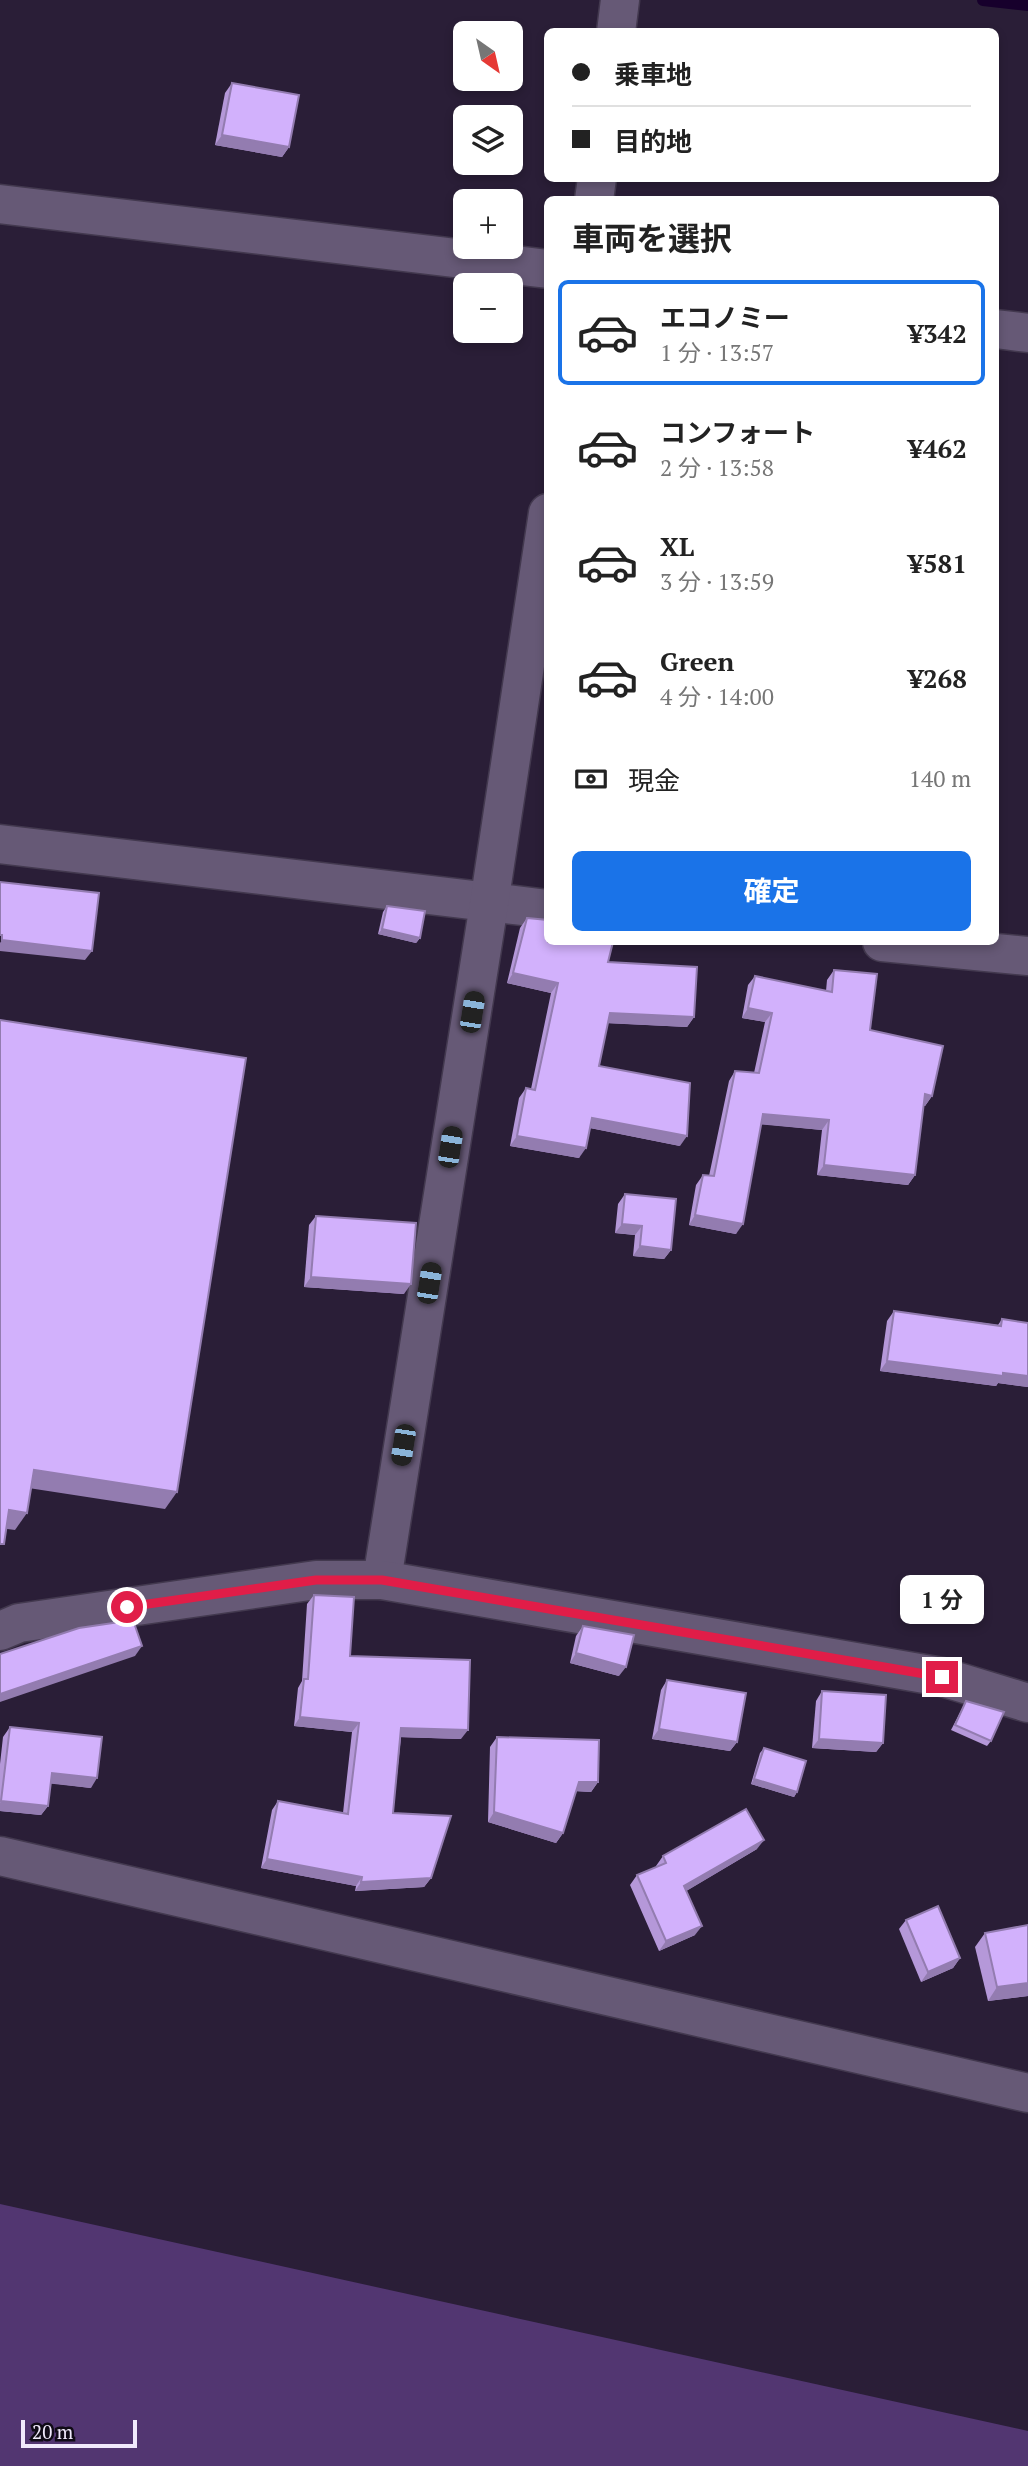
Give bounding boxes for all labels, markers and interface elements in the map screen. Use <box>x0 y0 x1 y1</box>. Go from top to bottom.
north arrow <box>453 21 523 91</box>
map controls <box>453 21 523 343</box>
text: 乗車地 <box>614 57 692 91</box>
button: layers <box>453 105 523 175</box>
text: 目的地 <box>614 124 692 158</box>
button: + <box>453 189 523 259</box>
text: 車両を選択 <box>572 217 732 259</box>
button: − <box>453 273 523 343</box>
text: エコノミー <box>660 300 790 334</box>
icon: car <box>576 301 639 364</box>
text: ¥342 <box>908 316 967 350</box>
text: 1 分 · 13:57 <box>660 337 774 368</box>
text: コンフォート <box>660 415 815 449</box>
icon: car <box>576 416 639 479</box>
text: ¥462 <box>908 431 967 465</box>
text: 2 分 · 13:58 <box>660 452 774 483</box>
text: XL <box>660 529 694 563</box>
icon: car <box>576 531 639 594</box>
text: ¥581 <box>908 546 967 580</box>
text: 3 分 · 13:59 <box>660 566 774 597</box>
text: Green <box>660 644 734 678</box>
icon: car <box>576 646 639 709</box>
text: ¥268 <box>908 661 967 695</box>
text: 4 分 · 14:00 <box>660 681 774 712</box>
icon: cash <box>572 760 610 798</box>
text: 現金 <box>628 763 680 797</box>
text: 140 m <box>909 763 971 794</box>
button: 確定 <box>572 851 971 931</box>
car <box>459 990 486 1034</box>
car <box>437 1125 464 1169</box>
car <box>416 1261 443 1305</box>
car <box>390 1423 417 1467</box>
callout: 1 分 <box>900 1576 984 1624</box>
text: 1 分 <box>921 1584 963 1615</box>
route start <box>111 1591 143 1623</box>
route end <box>926 1661 958 1693</box>
scale bar <box>21 2417 136 2449</box>
text: 20 m <box>32 2419 73 2444</box>

